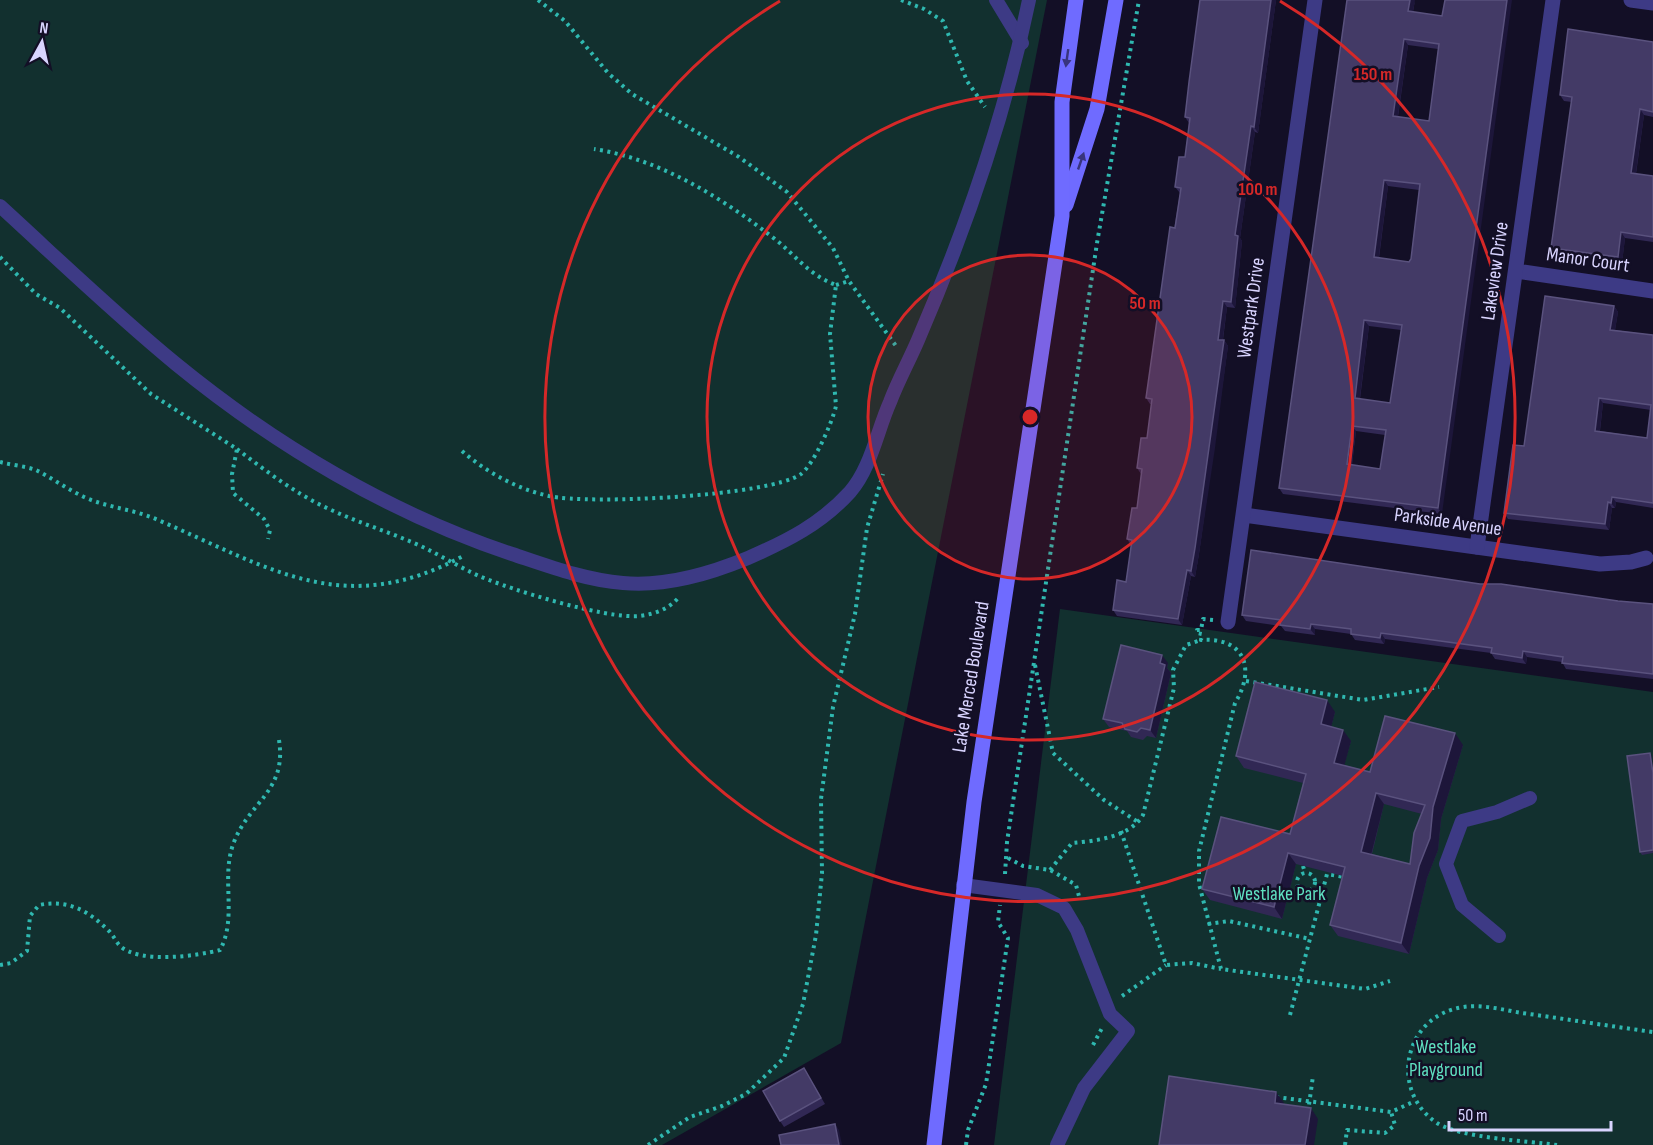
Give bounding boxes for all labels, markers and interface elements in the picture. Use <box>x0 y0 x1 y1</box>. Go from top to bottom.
north arrow <box>12 12 72 72</box>
text: N <box>38 19 49 39</box>
one-way arrow <box>1063 49 1072 68</box>
text: 150 m <box>1354 64 1392 85</box>
one-way arrow <box>1076 152 1086 170</box>
text: 100 m <box>1239 179 1278 200</box>
street label: Lakeview Drive <box>1476 220 1514 322</box>
street label: Manor Court <box>1545 242 1631 278</box>
street label: Westpark Drive <box>1232 256 1270 360</box>
text: 50 m <box>1129 293 1161 314</box>
centre of rings <box>1020 407 1040 427</box>
street label: Parkside Avenue <box>1393 503 1503 541</box>
street label: Lake Merced Boulevard <box>947 600 995 754</box>
park label: Westlake Park <box>1232 882 1326 906</box>
park label: Westlake Playground <box>1409 1035 1483 1082</box>
scale bar <box>1449 1094 1611 1132</box>
text: 50 m <box>1458 1105 1488 1126</box>

